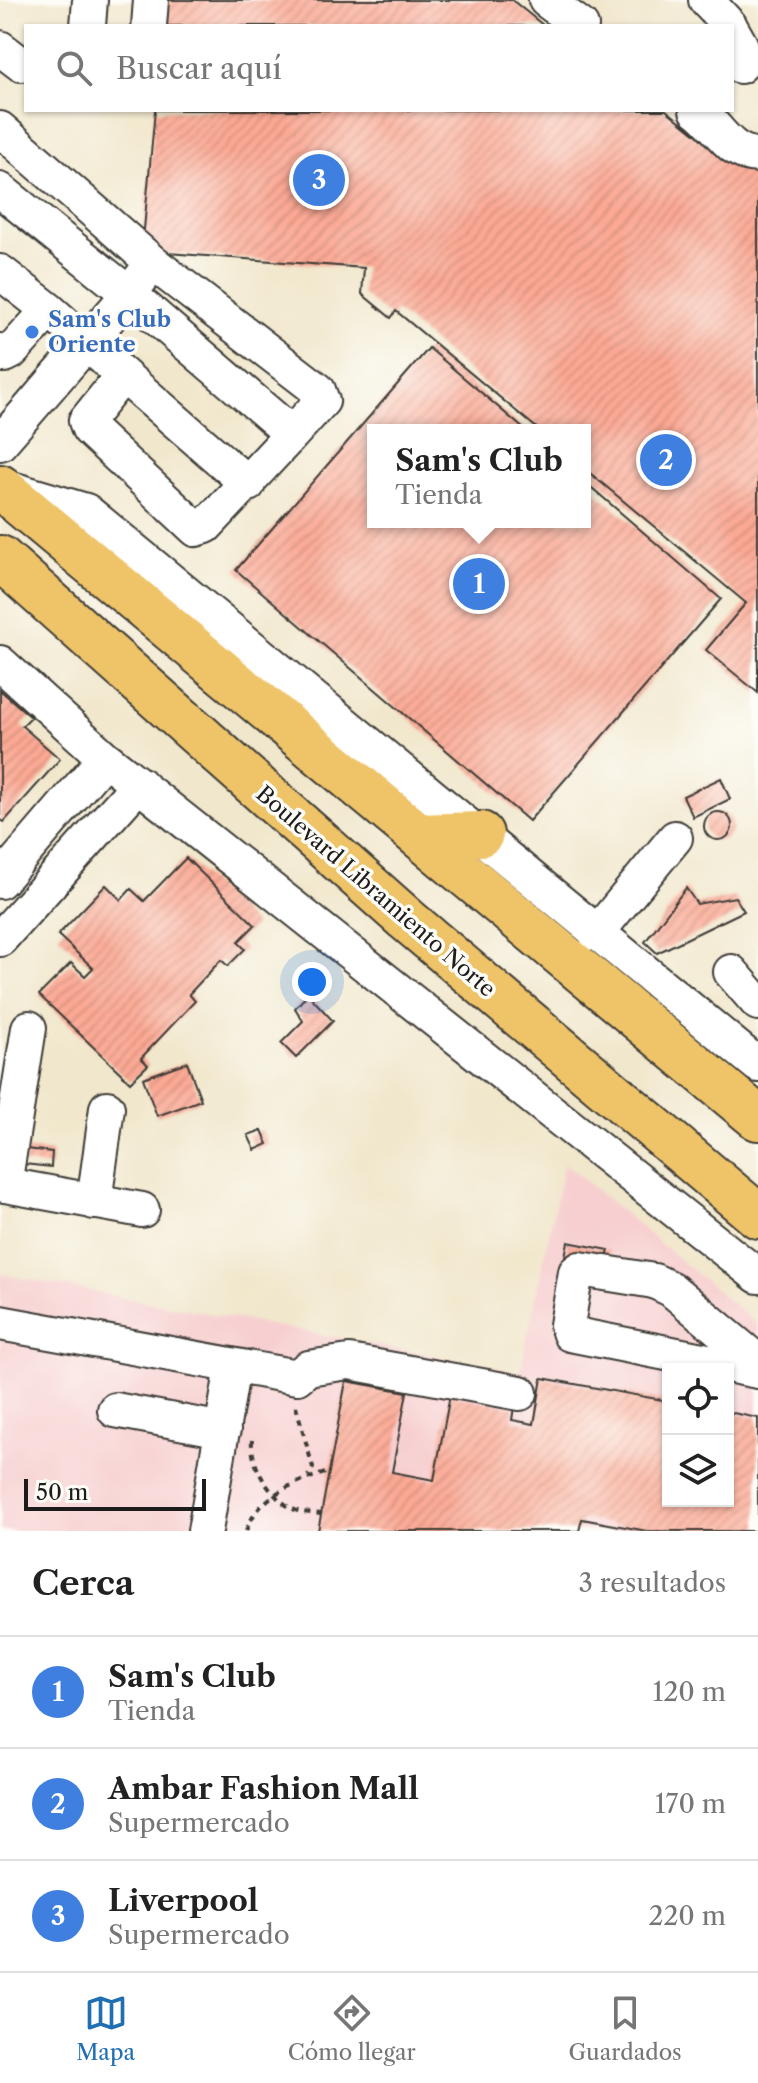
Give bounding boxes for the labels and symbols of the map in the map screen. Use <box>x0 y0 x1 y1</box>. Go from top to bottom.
pin: 3 <box>293 150 345 210</box>
place label: Sam's Club Oriente <box>48 306 171 358</box>
marker: Sam's Club Oriente <box>23 323 41 341</box>
pin: 2 <box>640 430 692 490</box>
pin: 1 <box>453 554 505 614</box>
street label: Boulevard Libramiento Norte <box>251 780 501 1003</box>
your location <box>292 962 332 1002</box>
scale bar <box>24 1475 206 1511</box>

